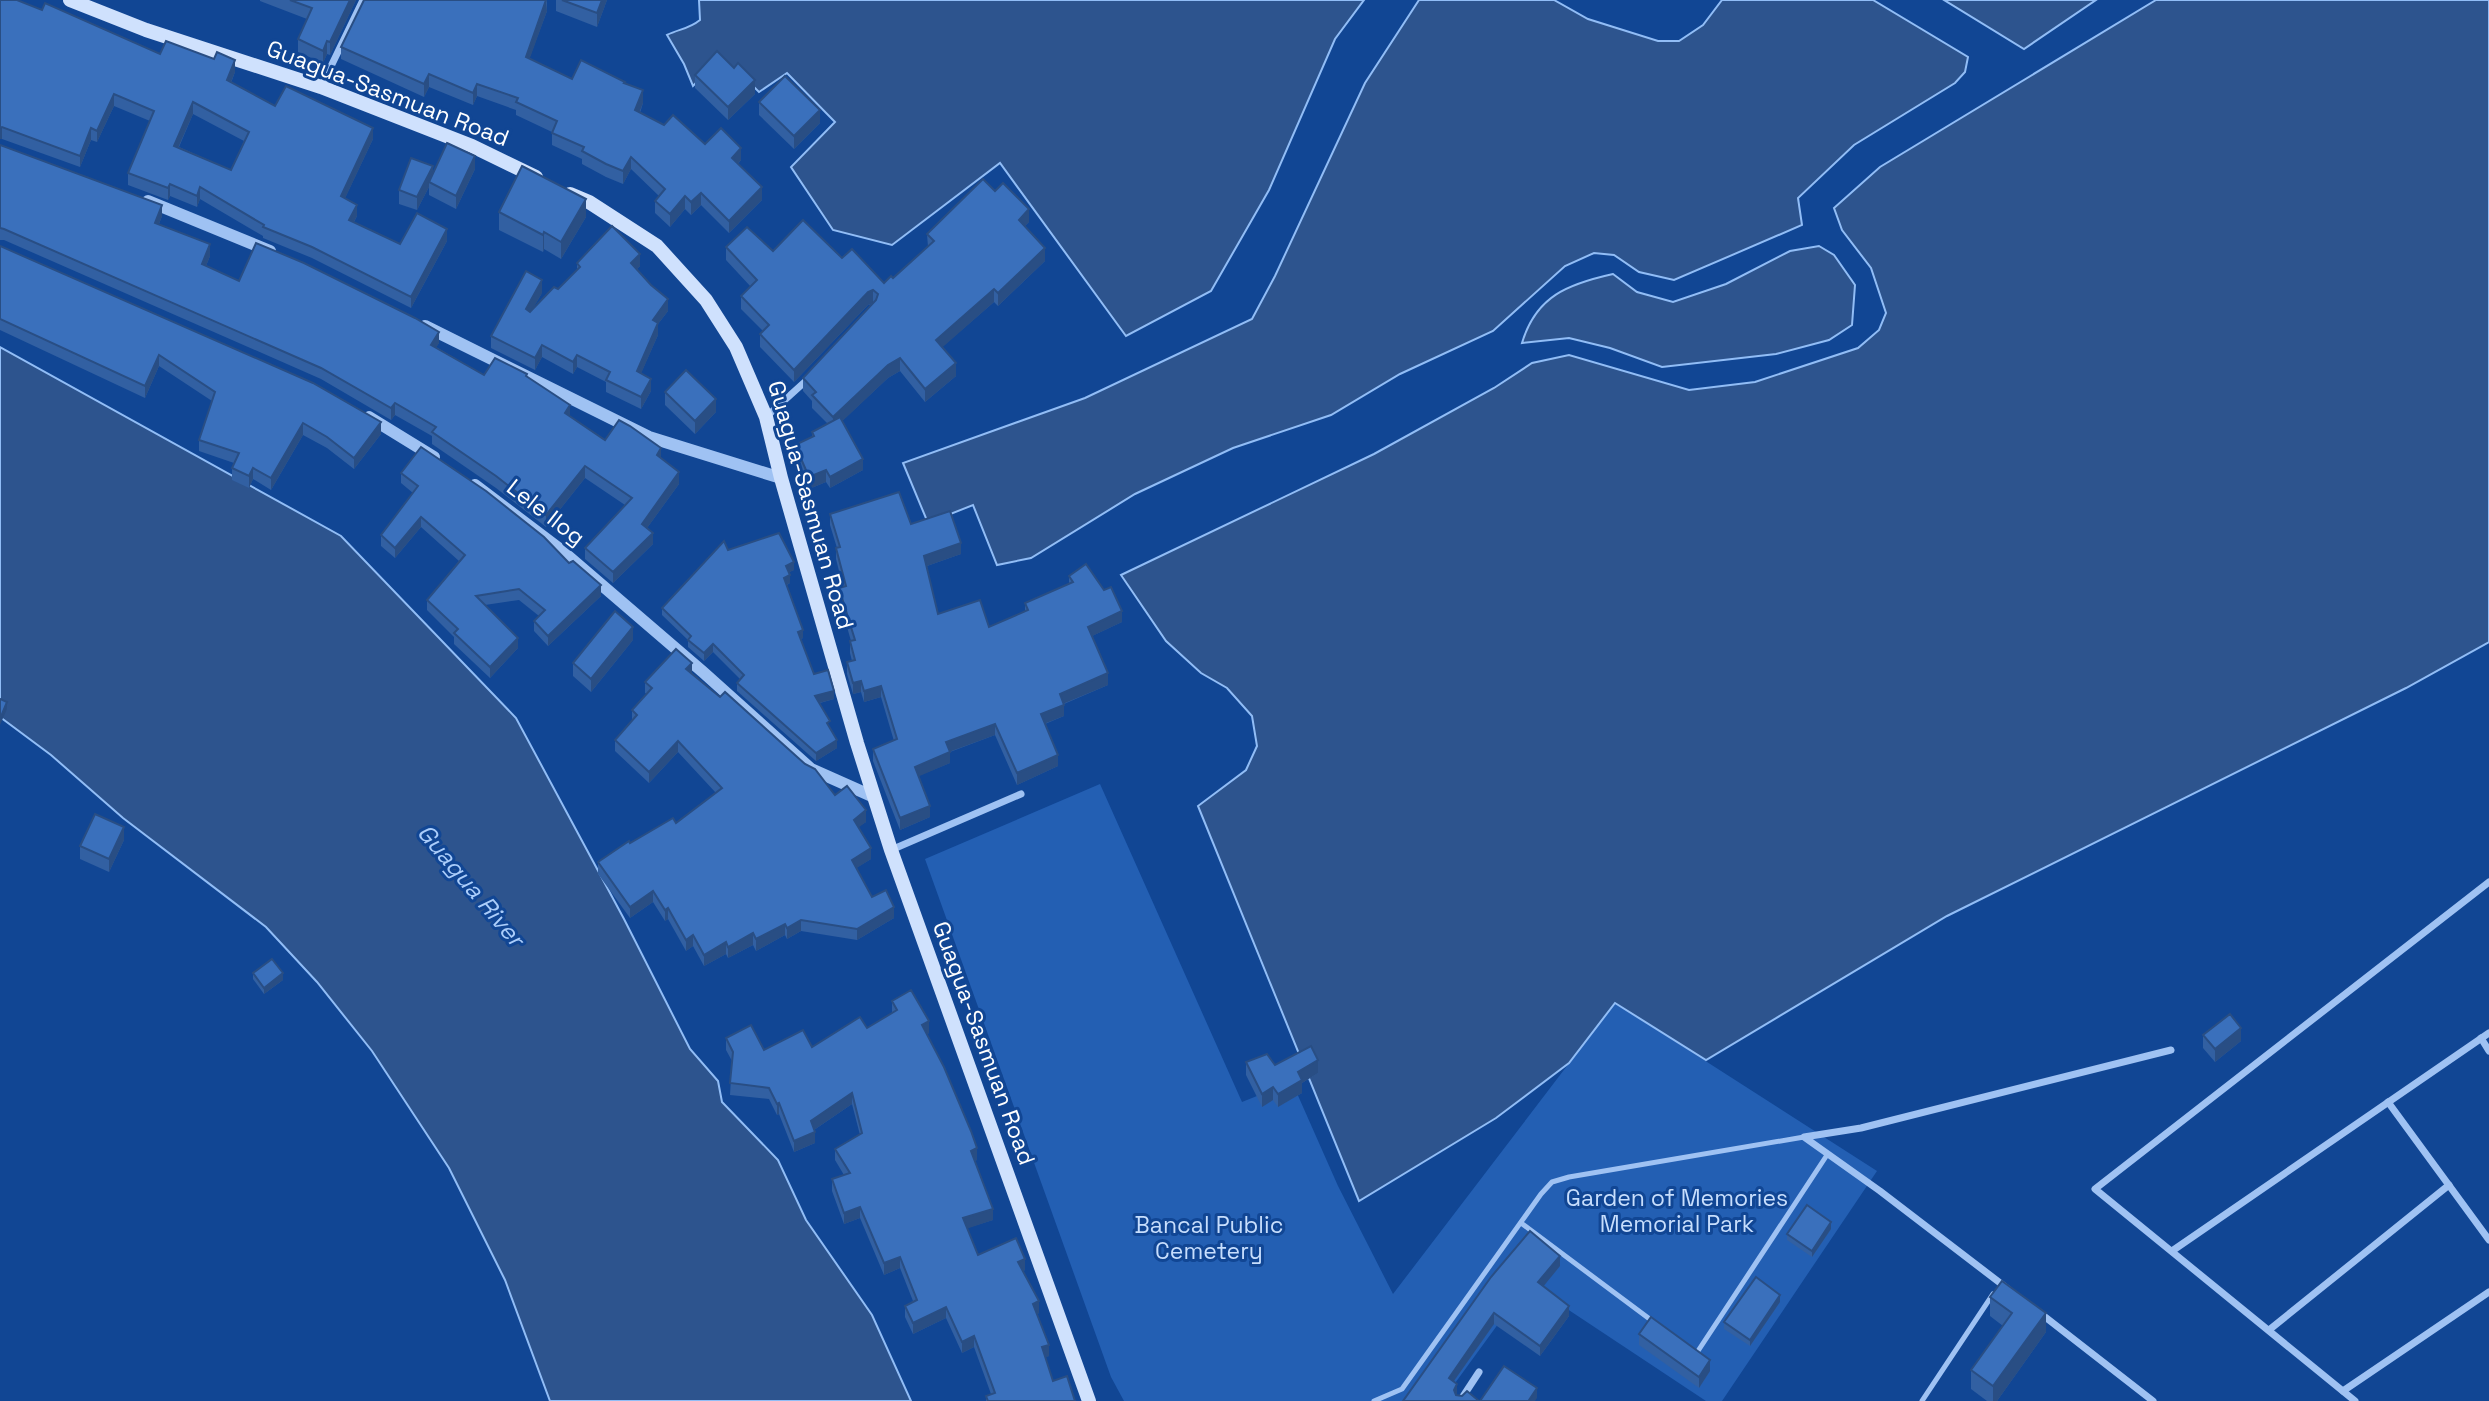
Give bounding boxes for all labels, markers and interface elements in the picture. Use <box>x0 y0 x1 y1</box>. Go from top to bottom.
street label: Guagua-Sasmuan Road <box>263 33 513 153</box>
street label: Guagua-Sasmuan Road <box>761 377 861 633</box>
street label: Lele Ilog <box>501 472 591 552</box>
water label: Guagua River <box>411 817 533 955</box>
street label: Guagua-Sasmuan Road <box>926 917 1042 1169</box>
park label: Garden of Memories Memorial Park <box>1566 1183 1788 1239</box>
park label: Bancal Public Cemetery <box>1135 1210 1283 1266</box>

